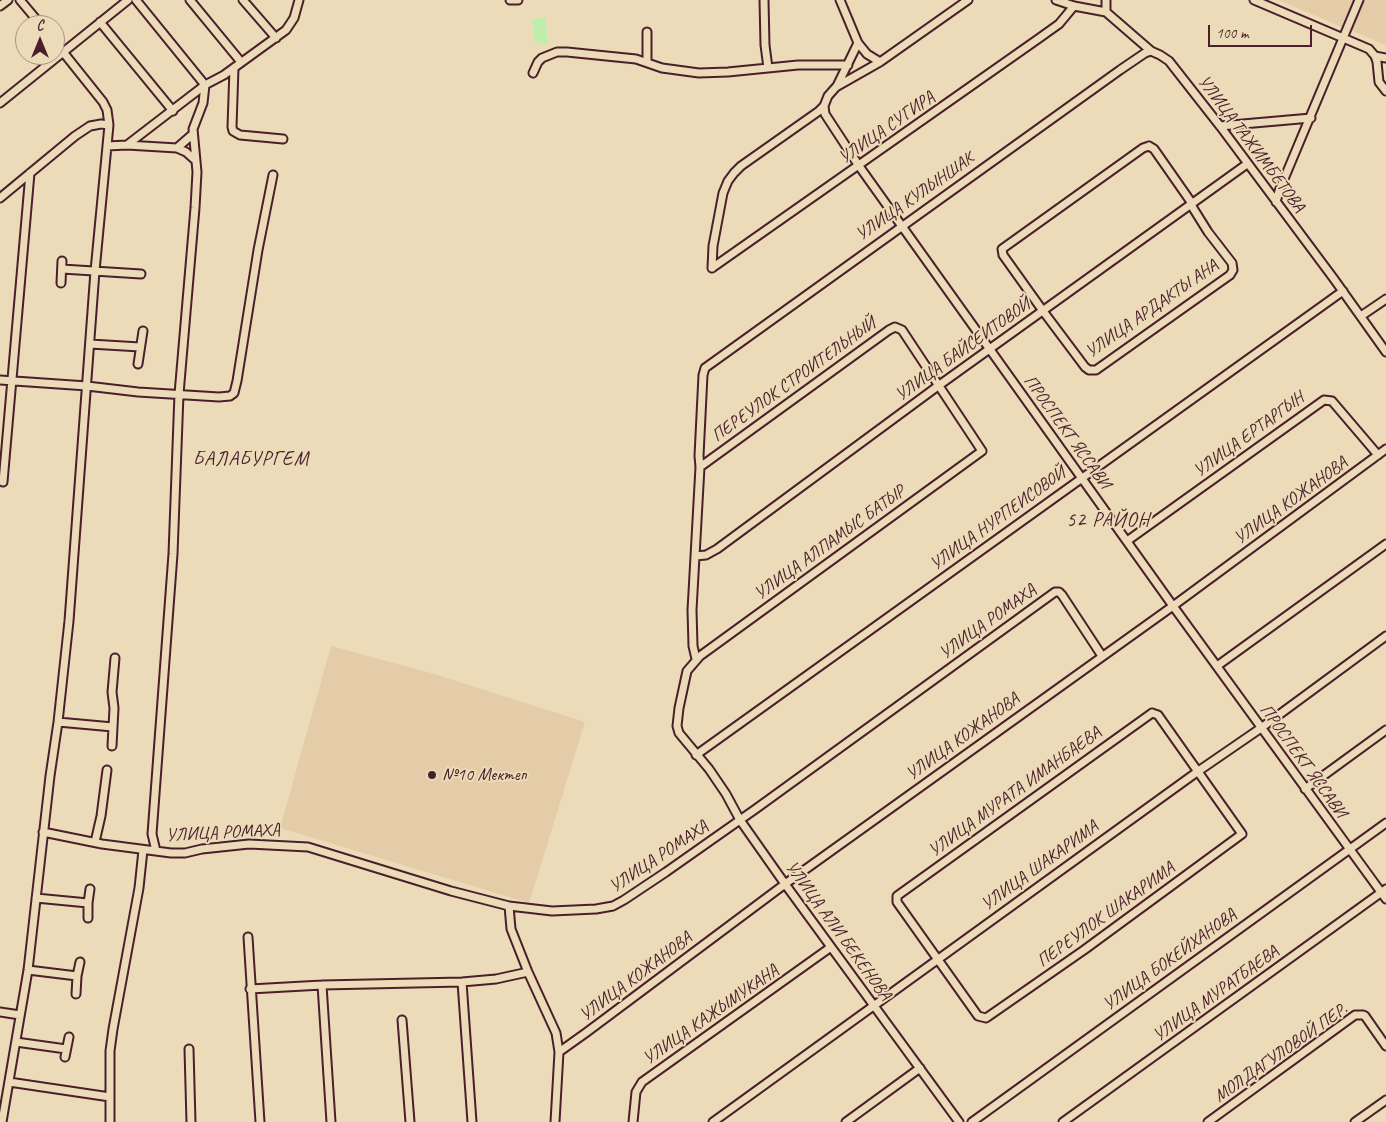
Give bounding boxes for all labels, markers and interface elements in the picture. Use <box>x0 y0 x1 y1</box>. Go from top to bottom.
north arrow <box>15 15 65 65</box>
scale bar <box>1211 15 1315 47</box>
text: С <box>37 17 43 34</box>
text: 100 m <box>1216 24 1248 43</box>
street label: УЛИЦА ТАЖИМБЕТОВА <box>1193 71 1309 217</box>
street label: УЛИЦА СУГИРА <box>835 87 939 169</box>
street label: УЛИЦА КУЛЫНШАК <box>852 148 978 246</box>
street label: УЛИЦА АРДАКТЫ АНА <box>1081 255 1223 363</box>
street label: УЛИЦА БАЙСЕИТОВОЙ <box>891 294 1035 406</box>
street label: ПЕРЕУЛОК СТРОИТЕЛЬНЫЙ <box>708 313 880 447</box>
street label: ПРОСПЕКТ ЯССАВИ <box>1019 371 1115 493</box>
street label: УЛИЦА ЕРТАРГЫН <box>1190 388 1308 482</box>
district label: БАЛАБУРГЕМ <box>191 448 311 472</box>
street label: УЛИЦА КОЖАНОВА <box>1230 453 1352 549</box>
street label: УЛИЦА НУРПЕИСОВОЙ <box>926 463 1070 575</box>
street label: УЛИЦА АЛПАМЫС БАТЫР <box>750 481 910 605</box>
district label: 52 РАЙОН <box>1065 509 1151 533</box>
street label: УЛИЦА РОМАХА <box>935 580 1041 664</box>
street label: УЛИЦА КОЖАНОВА <box>902 689 1024 785</box>
street label: ПРОСПЕКТ ЯССАВИ <box>1255 700 1351 822</box>
street label: УЛИЦА МУРАТА ИМАНБАЕВА <box>925 722 1105 862</box>
place label: №10 Мектеп <box>442 764 526 786</box>
marker: №10 Мектеп <box>426 769 438 781</box>
street label: УЛИЦА РОМАХА <box>606 816 712 898</box>
street label: УЛИЦА ШАКАРИМА <box>977 816 1103 916</box>
street label: УЛИЦА РОМАХА <box>165 819 281 847</box>
street label: УЛИЦА АЛИ БЕКЕНОВА <box>780 857 896 1005</box>
street label: ПЕРЕУЛОК ШАКАРИМА <box>1033 858 1179 972</box>
street label: УЛИЦА БОКЕЙХАНОВА <box>1099 904 1241 1016</box>
street label: УЛИЦА КОЖАНОВА <box>576 928 696 1026</box>
street label: УЛИЦА МУРАТБАЕВА <box>1149 941 1283 1047</box>
street label: УЛИЦА КАЖЫМУКАНА <box>639 960 783 1070</box>
street label: МОЛДАГУЛОВОЙ ПЕР. <box>1210 999 1352 1107</box>

